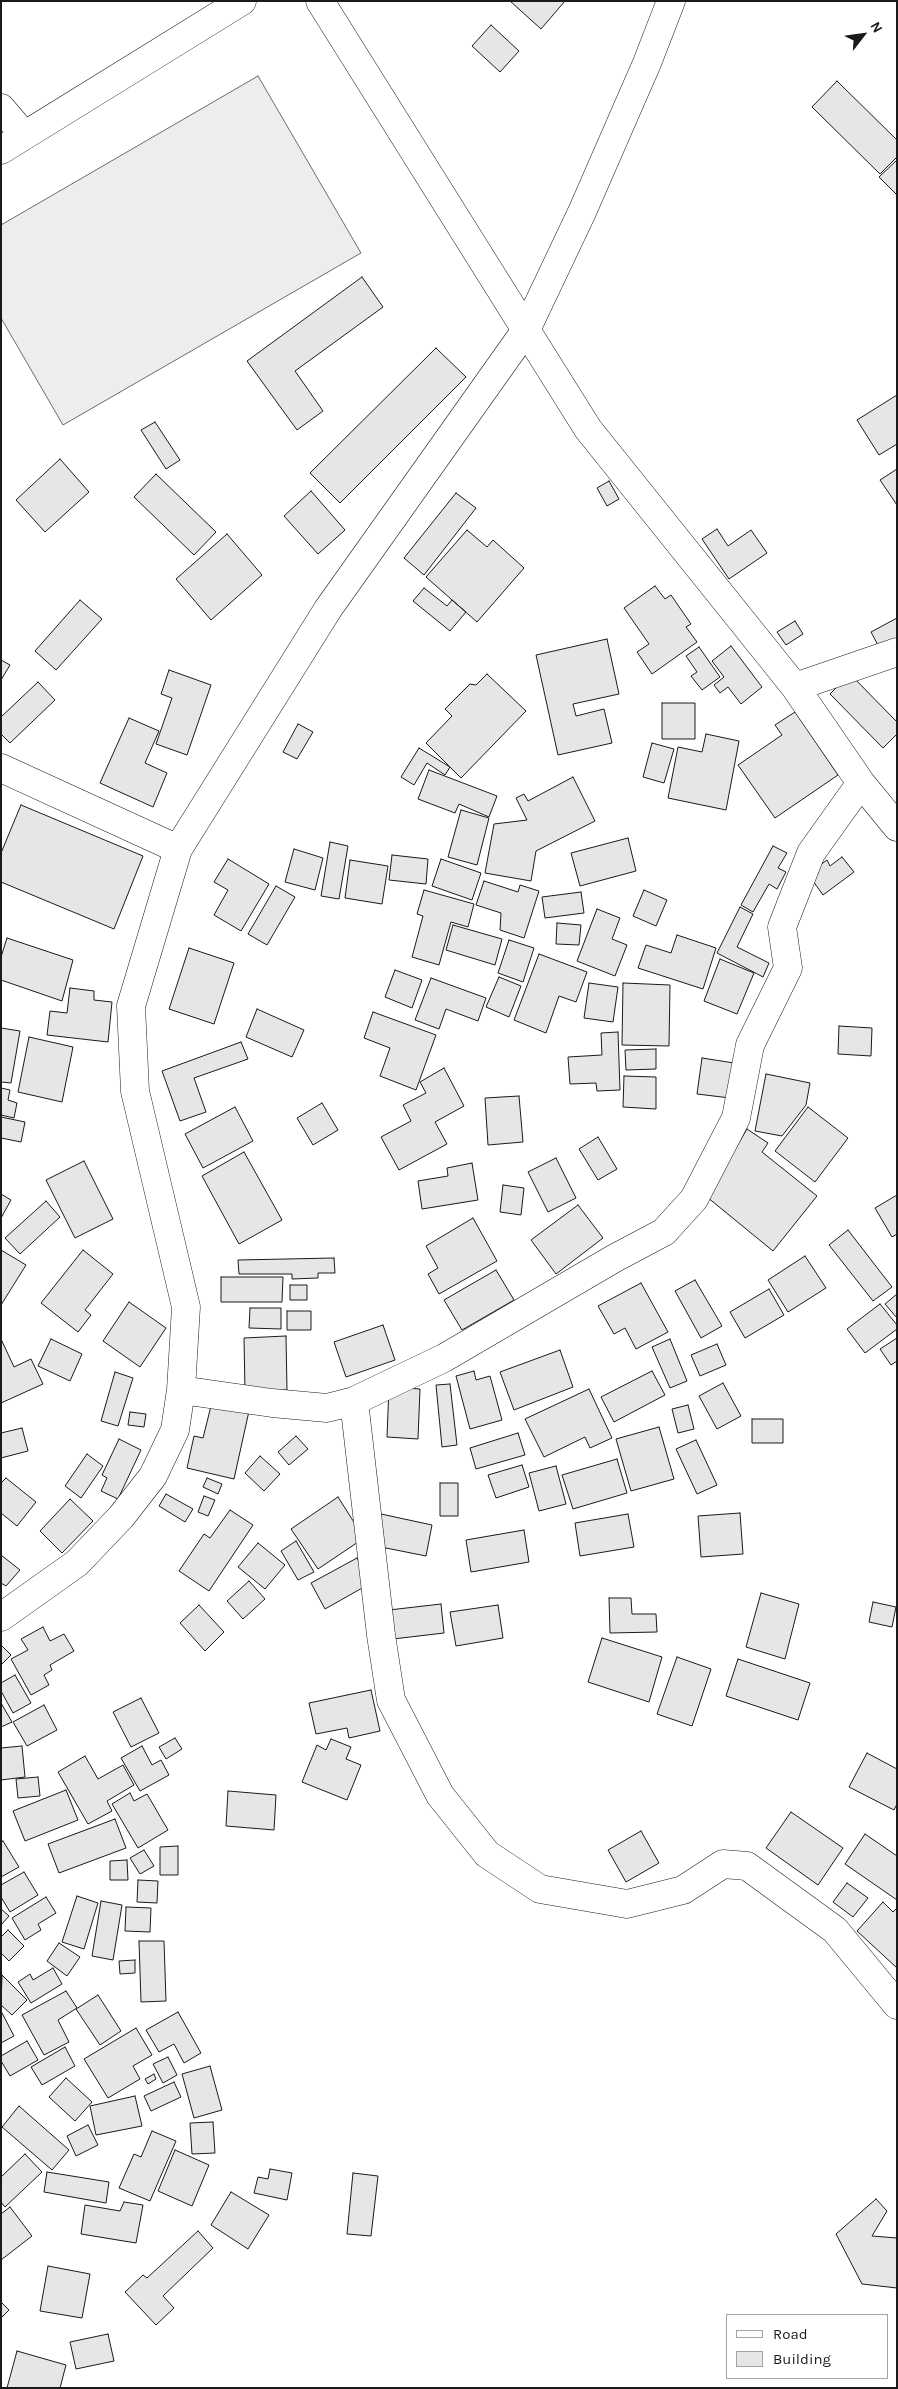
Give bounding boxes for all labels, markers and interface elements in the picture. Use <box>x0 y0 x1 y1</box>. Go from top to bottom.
north arrow <box>838 10 888 60</box>
text: N <box>867 19 886 36</box>
legend <box>726 2314 888 2379</box>
text: Road <box>773 2325 808 2343</box>
text: Building <box>773 2350 831 2368</box>

